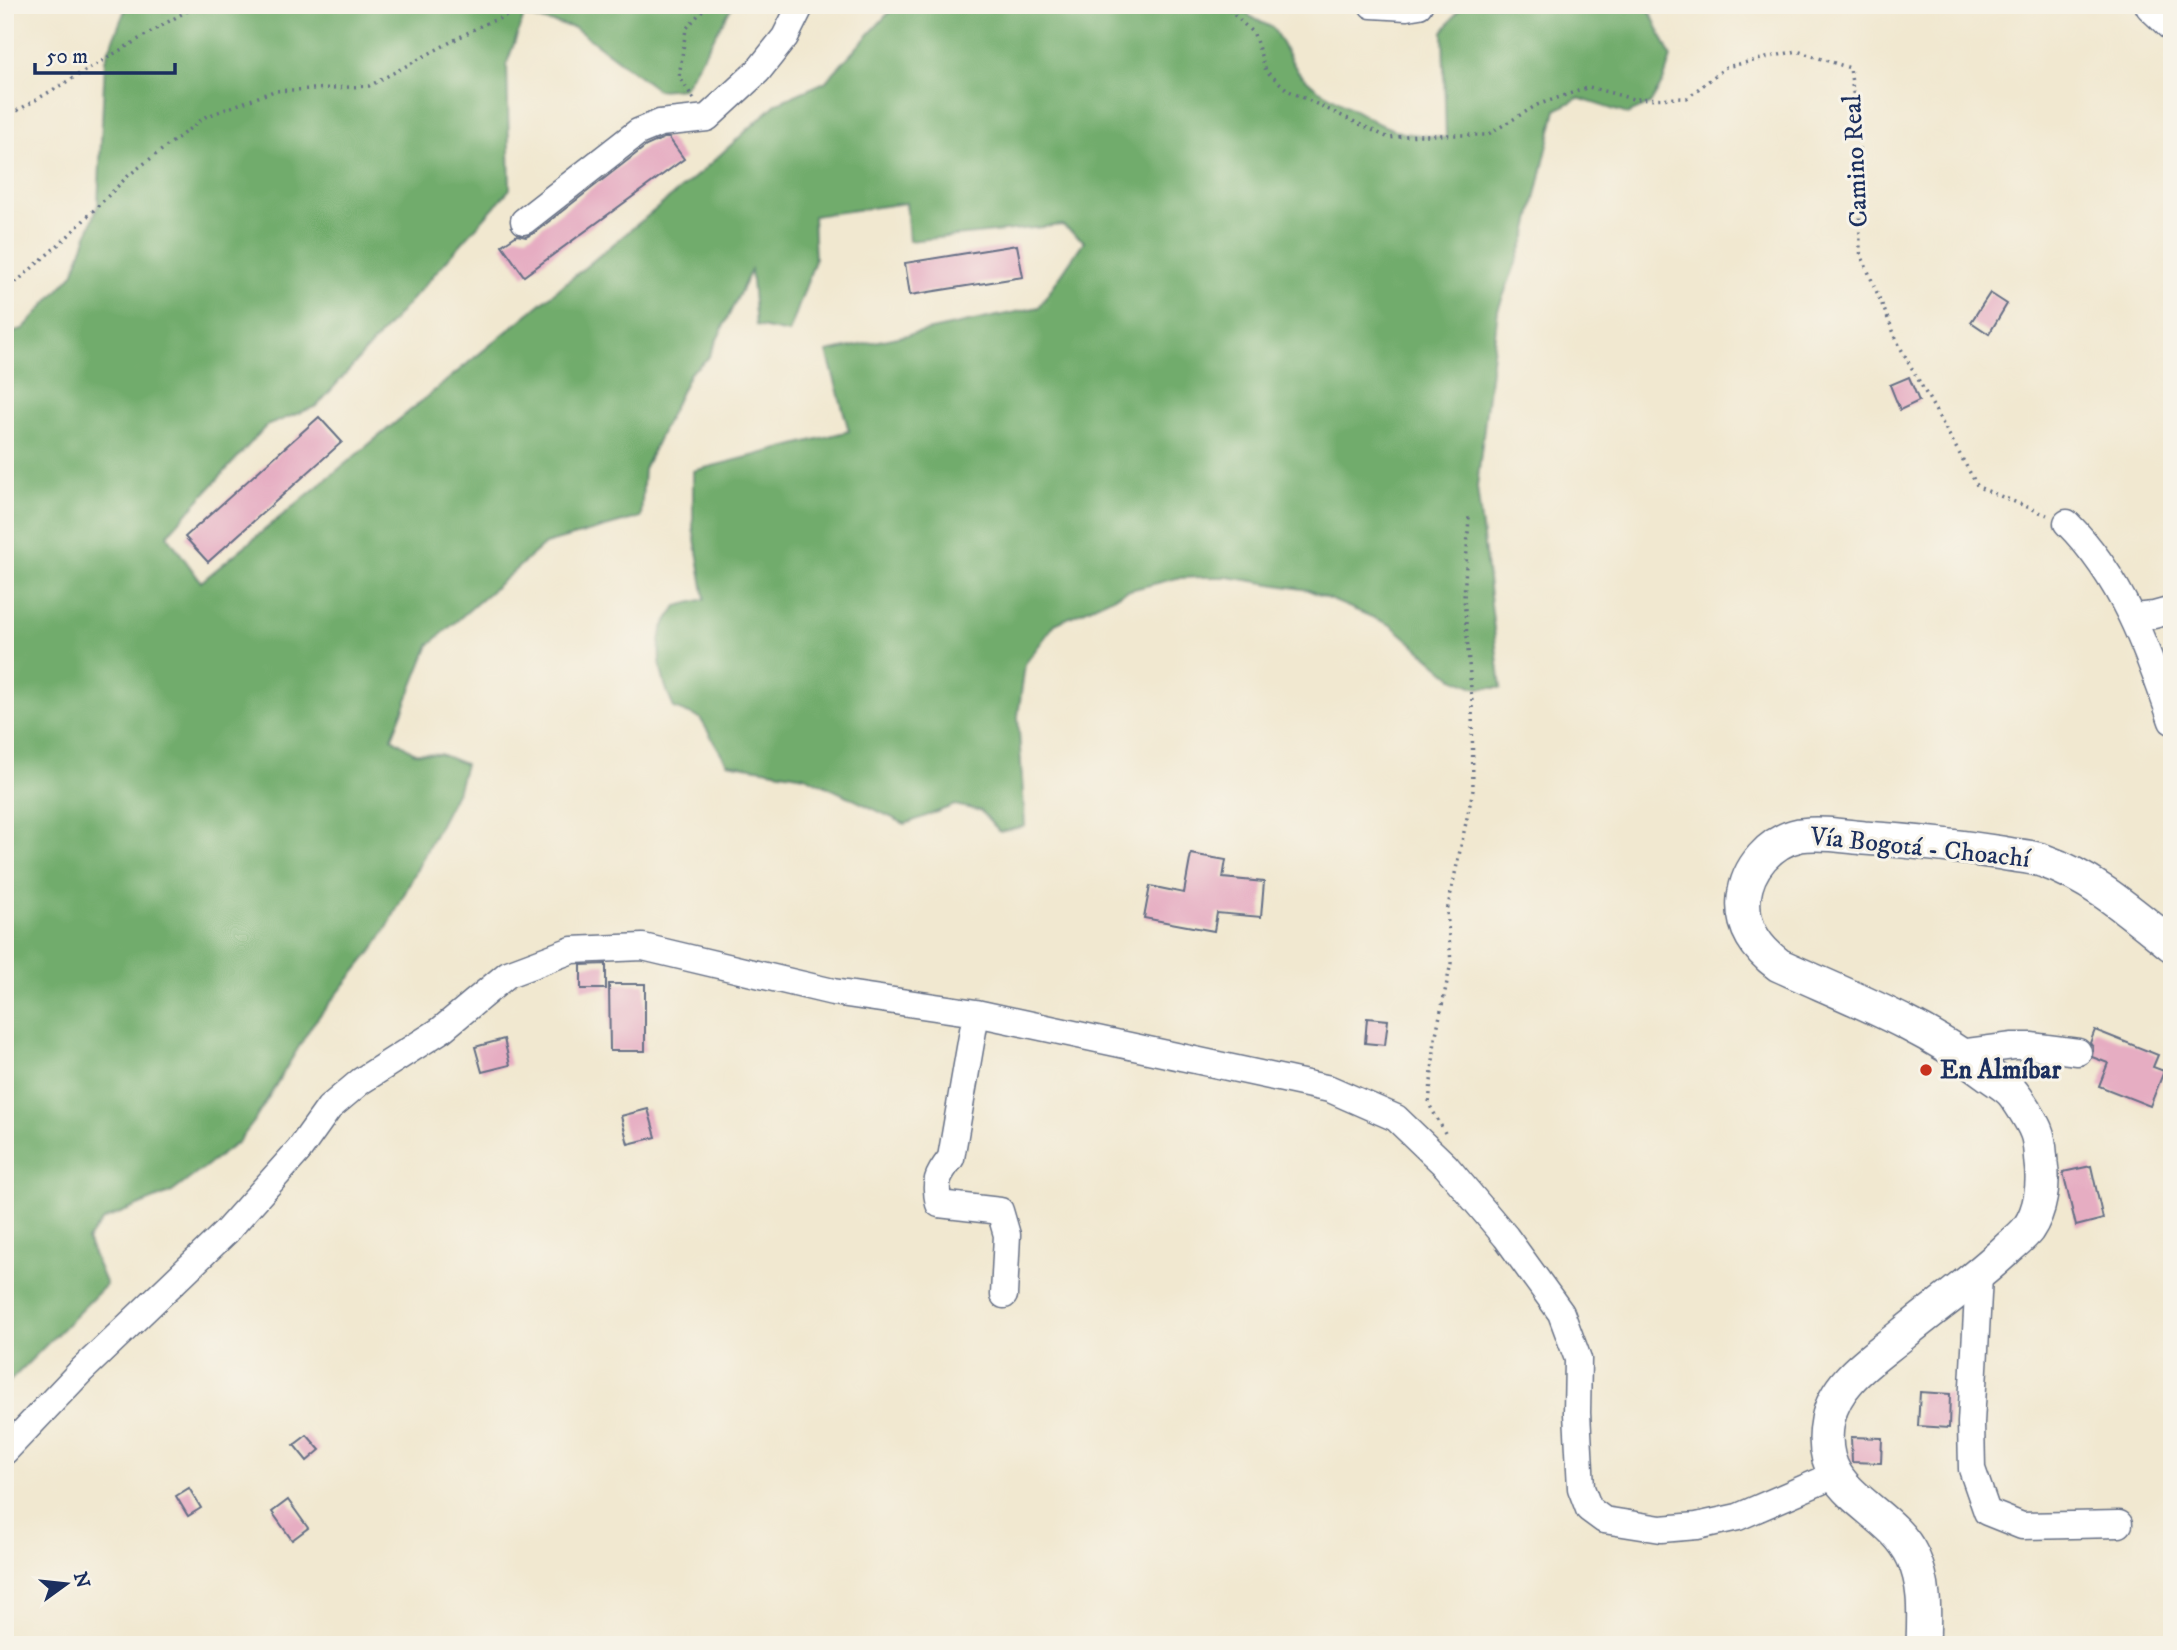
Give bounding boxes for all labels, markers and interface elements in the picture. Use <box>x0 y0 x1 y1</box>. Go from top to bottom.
scale bar <box>35 32 175 76</box>
text: 50 m <box>46 44 88 70</box>
street label: Camino Real <box>1836 94 1876 228</box>
street label: Vía Bogotá - Choachí <box>1808 820 2033 876</box>
place label: En Almíbar <box>1940 1054 2061 1087</box>
marker: En Almíbar <box>1918 1062 1934 1078</box>
north arrow <box>32 1548 102 1618</box>
text: N <box>68 1569 94 1591</box>

